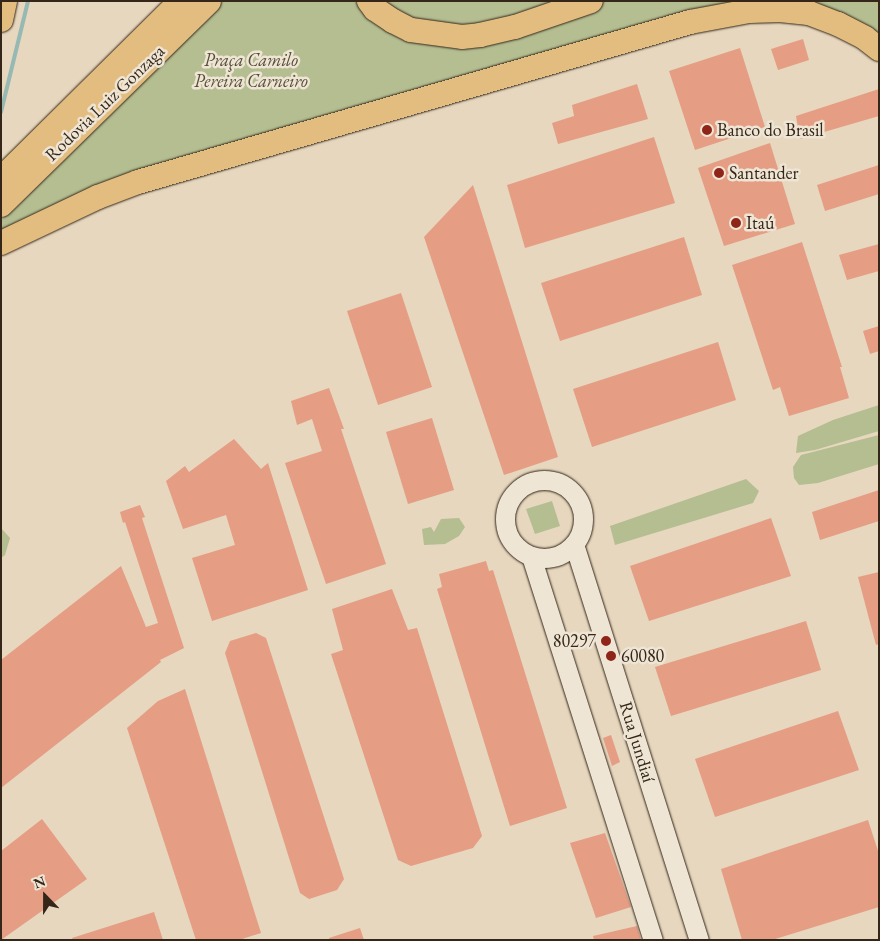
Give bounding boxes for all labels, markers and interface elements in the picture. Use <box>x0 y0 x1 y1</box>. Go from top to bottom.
street label: Rodovia Luiz Gonzaga <box>41 40 169 166</box>
park label: Praça Camilo Pereira Carneiro <box>194 50 308 92</box>
place label: Banco do Brasil <box>717 119 824 141</box>
marker: Banco do Brasil <box>701 124 713 136</box>
place label: Santander <box>729 162 799 184</box>
marker: Santander <box>713 167 725 179</box>
place label: Itaú <box>746 212 774 234</box>
marker: Itaú <box>730 217 742 229</box>
place label: 80297 <box>553 630 596 652</box>
marker: 80297 <box>600 635 612 647</box>
place label: 60080 <box>621 645 664 667</box>
marker: 60080 <box>605 650 617 662</box>
street label: Rua Jundiaí <box>614 699 660 785</box>
north arrow <box>20 871 70 921</box>
text: N <box>31 872 48 893</box>

